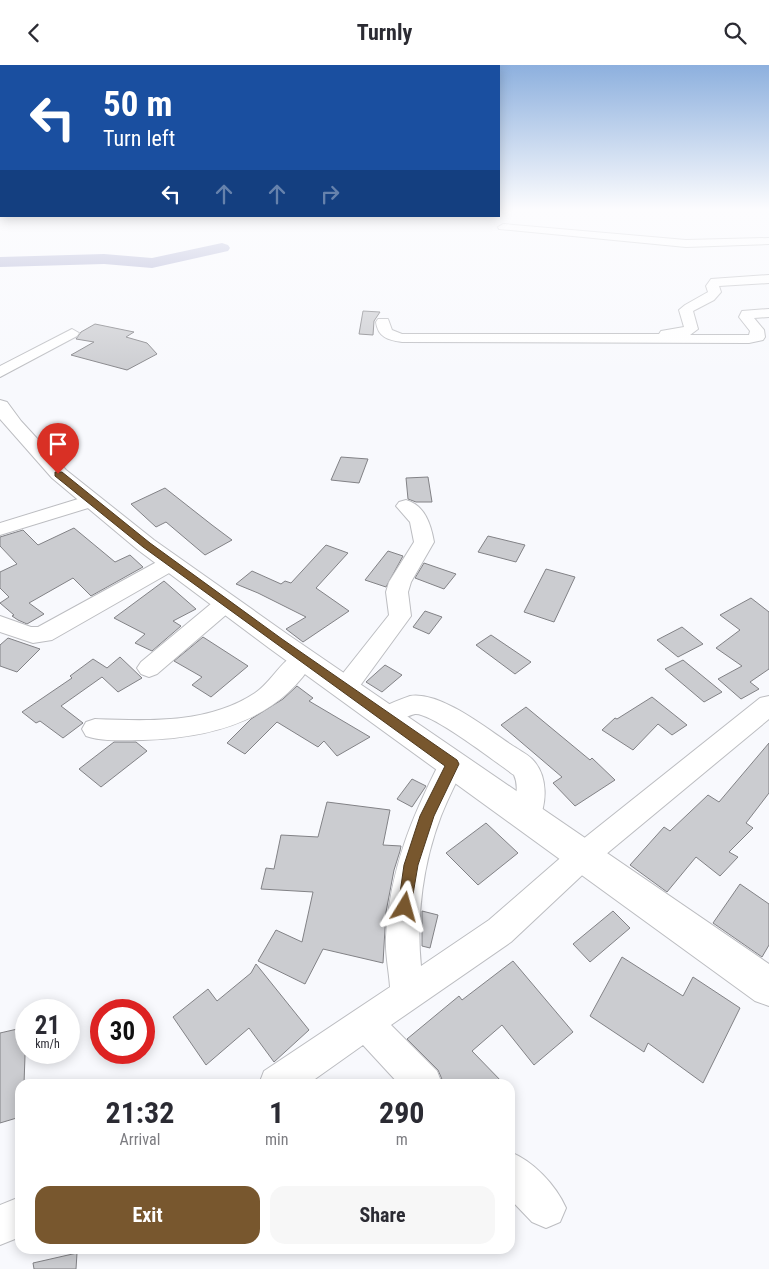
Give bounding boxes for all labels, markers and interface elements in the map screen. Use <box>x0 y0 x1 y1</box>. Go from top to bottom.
icon: back <box>20 19 48 47</box>
icon: search <box>721 19 749 47</box>
text: Turnly <box>357 20 412 45</box>
text: 50 m <box>103 84 172 125</box>
icon: left <box>20 85 85 150</box>
text: Turn left <box>103 126 175 151</box>
icon: left <box>157 180 185 208</box>
icon: ahead <box>210 180 238 208</box>
icon: ahead <box>263 180 291 208</box>
icon: right <box>316 180 344 208</box>
pin <box>37 423 79 474</box>
icon: arrive <box>44 430 72 458</box>
position arrow <box>378 880 430 932</box>
speed limit sign: 30 <box>90 999 155 1064</box>
text: 21 <box>35 1011 60 1040</box>
text: km/h <box>35 1037 60 1051</box>
text: 21:32 <box>106 1095 174 1130</box>
text: 1 <box>269 1095 284 1130</box>
text: 290 <box>379 1095 424 1130</box>
text: Arrival <box>120 1130 160 1149</box>
text: min <box>265 1130 288 1149</box>
text: m <box>396 1130 408 1149</box>
button: Exit <box>35 1186 260 1244</box>
button: Share <box>270 1186 495 1244</box>

